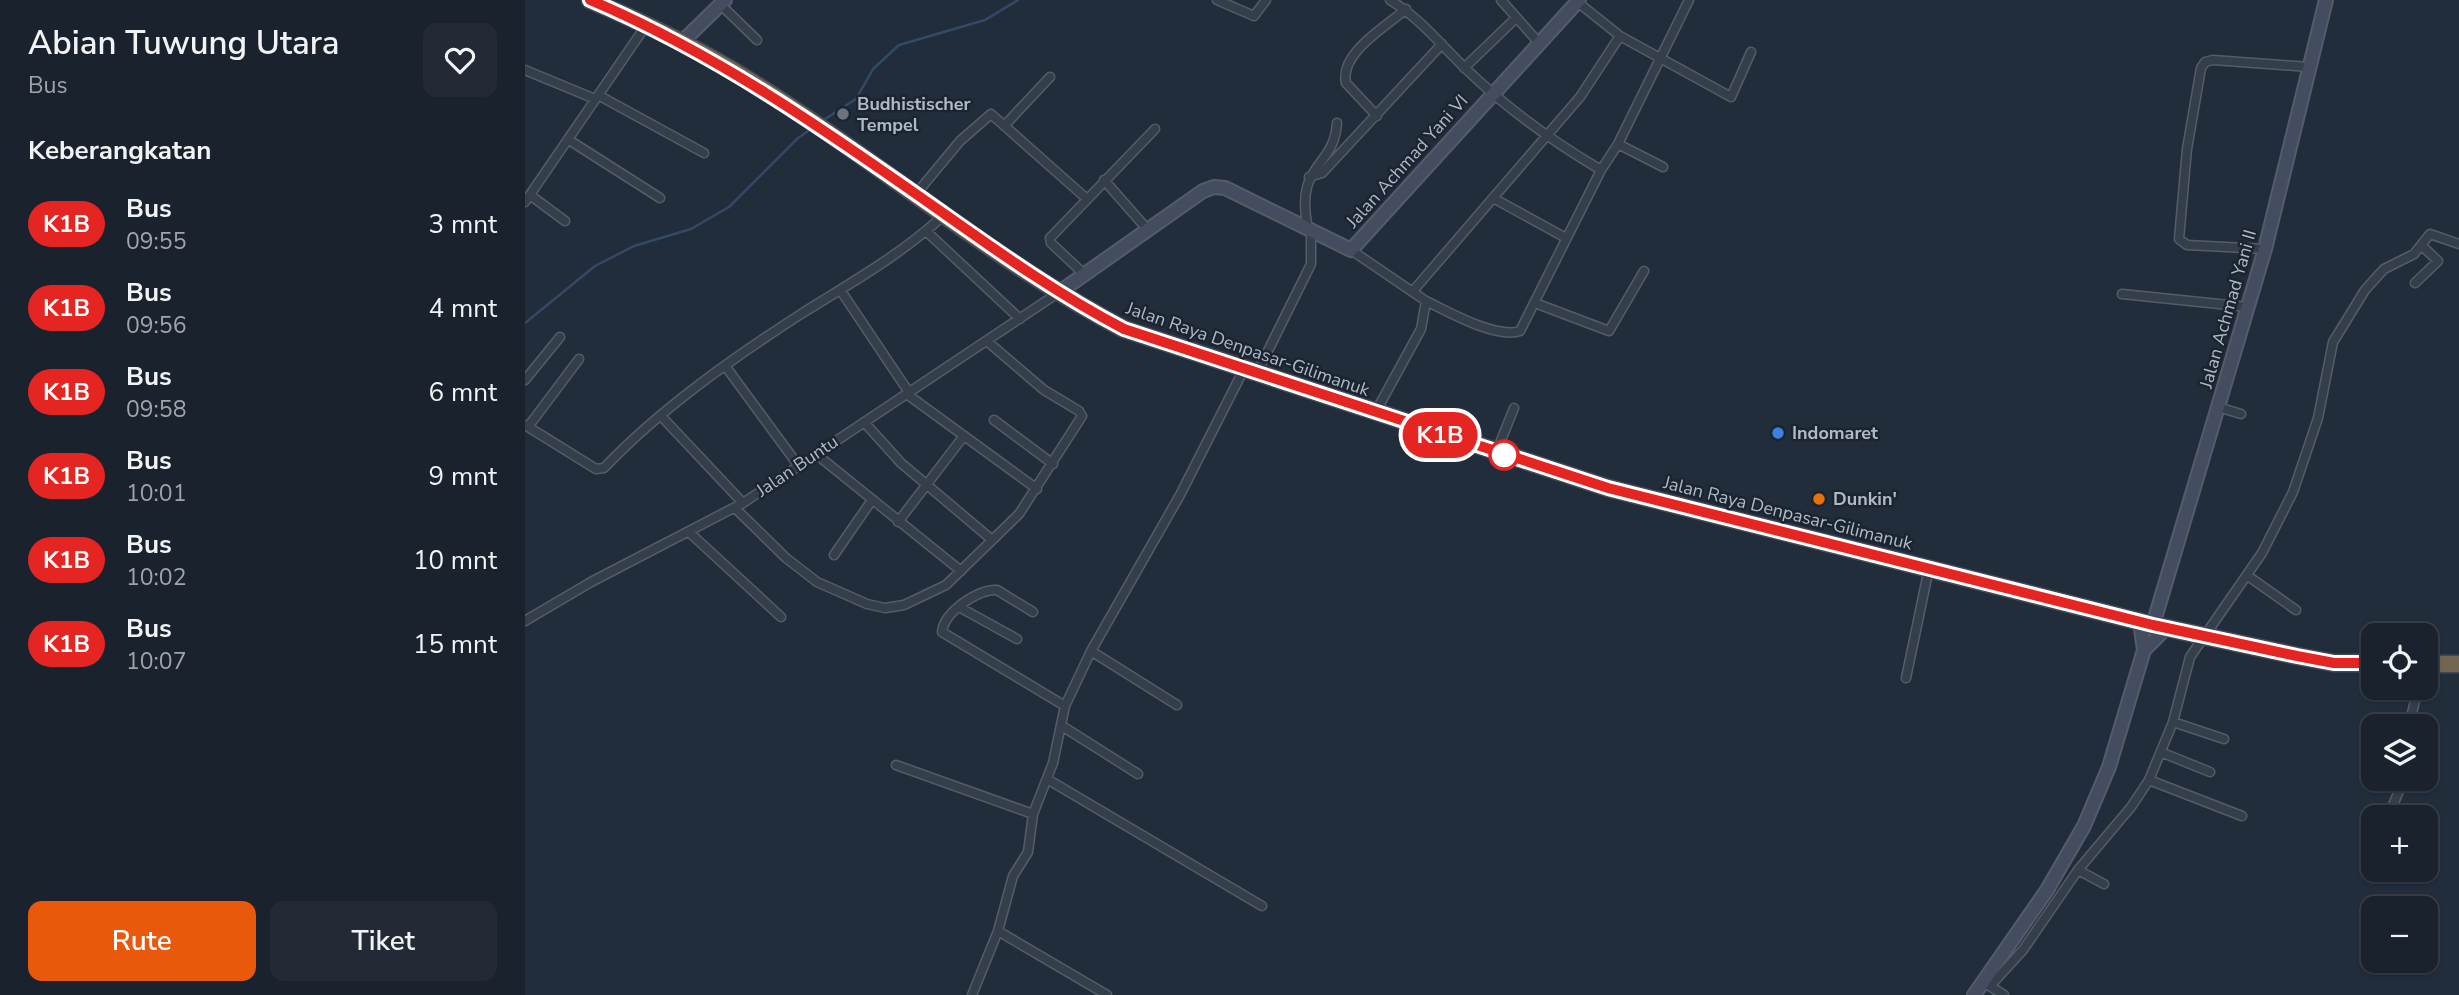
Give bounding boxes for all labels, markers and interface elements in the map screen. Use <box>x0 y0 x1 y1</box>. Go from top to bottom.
text: Abian Tuwung Utara <box>28 21 340 66</box>
button: heart <box>423 23 497 97</box>
text: Bus <box>28 70 68 101</box>
street label: Jalan Achmad Yani VI <box>1340 89 1473 234</box>
place label: Budhistischer Tempel <box>857 92 971 137</box>
marker: Budhistischer Tempel <box>835 106 851 122</box>
text: Keberangkatan <box>28 133 211 168</box>
text: Bus <box>126 191 172 226</box>
text: 3 mnt <box>429 207 497 242</box>
text: K1B <box>43 208 90 240</box>
text: 09:55 <box>126 226 186 257</box>
street label: Jalan Achmad Yani II <box>2194 227 2262 392</box>
text: Bus <box>126 275 172 310</box>
text: 4 mnt <box>429 291 497 326</box>
text: K1B <box>43 292 90 324</box>
street label: Jalan Raya Denpasar-Gilimanuk <box>1122 296 1374 402</box>
text: 09:56 <box>126 310 186 341</box>
text: Bus <box>126 359 172 394</box>
text: 6 mnt <box>429 375 497 410</box>
text: K1B <box>43 376 90 408</box>
text: 09:58 <box>126 394 186 425</box>
line badge: K1B <box>1400 412 1480 458</box>
text: K1B <box>1417 419 1463 451</box>
place label: Indomaret <box>1792 421 1878 445</box>
marker: Indomaret <box>1770 425 1786 441</box>
street label: Jalan Buntu <box>751 430 843 503</box>
unlabelled marker <box>1489 440 1519 470</box>
text: Bus <box>126 443 172 478</box>
text: 9 mnt <box>429 459 497 494</box>
text: K1B <box>43 460 90 492</box>
street label: Jalan Raya Denpasar-Gilimanuk <box>1660 470 1916 556</box>
text: 10:01 <box>126 478 186 509</box>
place label: Dunkin' <box>1833 487 1897 511</box>
marker: Dunkin' <box>1811 491 1827 507</box>
text: Bus <box>126 527 172 562</box>
text: 10 mnt <box>413 543 497 578</box>
text: K1B <box>43 544 90 576</box>
text: 10:02 <box>126 562 186 593</box>
text: Bus <box>126 611 172 646</box>
map controls <box>2361 623 2438 973</box>
button: locate <box>2361 623 2438 700</box>
text: 15 mnt <box>413 627 497 662</box>
text: K1B <box>43 628 90 660</box>
text: 10:07 <box>126 646 186 677</box>
button: layers <box>2361 714 2438 791</box>
button: + <box>2361 805 2438 882</box>
button: − <box>2361 896 2438 973</box>
button: Rute <box>28 901 256 981</box>
button: Tiket <box>270 901 497 981</box>

